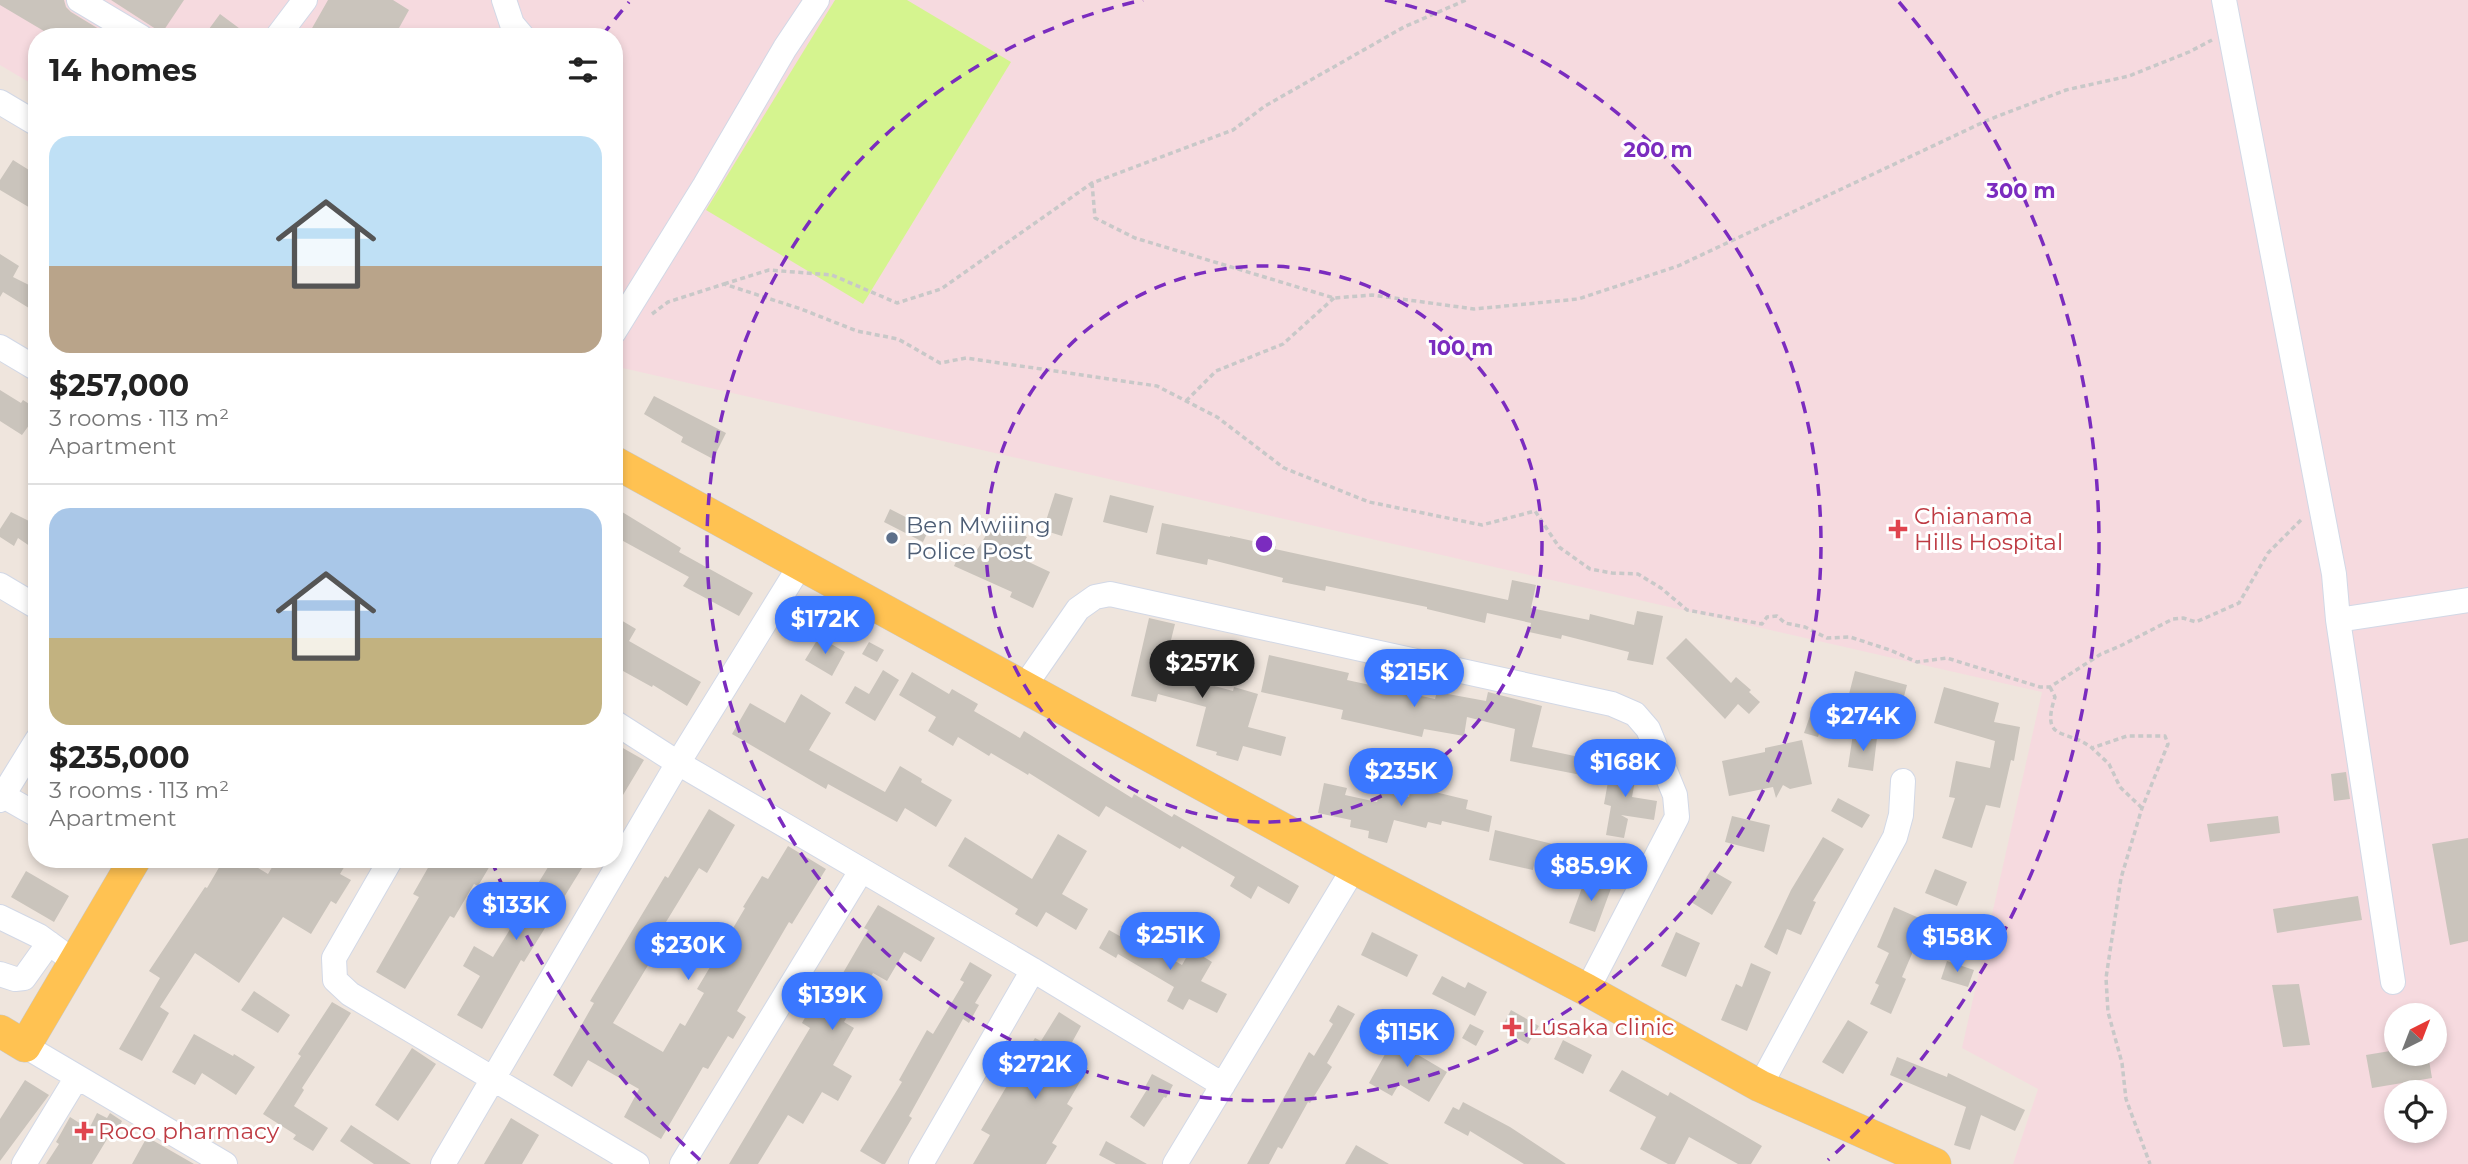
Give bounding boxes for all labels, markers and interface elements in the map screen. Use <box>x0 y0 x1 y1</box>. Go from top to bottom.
icon: filters <box>564 51 602 89</box>
text: 14 homes <box>49 52 197 89</box>
text: 200 m <box>1624 137 1692 162</box>
text: 300 m <box>1986 178 2055 203</box>
icon: home <box>263 181 389 307</box>
text: 100 m <box>1429 335 1493 360</box>
text: $257,000 <box>49 367 189 404</box>
text: 3 rooms · 113 m² <box>49 404 229 432</box>
text: Apartment <box>49 432 177 460</box>
place label: Chianama Hills Hospital <box>1914 502 2063 556</box>
place label: Ben Mwiiing Police Post <box>906 511 1051 565</box>
marker: Chianama Hills Hospital <box>1888 519 1908 539</box>
marker: Ben Mwiiing Police Post <box>884 530 900 546</box>
centre of rings <box>1252 532 1276 556</box>
icon: home <box>263 553 389 679</box>
pin: $172K <box>776 596 874 656</box>
text: $172K <box>791 605 859 633</box>
pin: $257K <box>1153 640 1251 700</box>
text: $257K <box>1166 649 1238 677</box>
pin: $215K <box>1365 650 1463 709</box>
text: $215K <box>1380 658 1448 686</box>
pin: $274K <box>1814 694 1912 753</box>
text: $274K <box>1826 702 1900 730</box>
text: $235,000 <box>49 739 190 776</box>
pin: $168K <box>1576 740 1674 799</box>
pin: $235K <box>1352 748 1450 808</box>
text: $168K <box>1590 748 1660 776</box>
text: $235K <box>1365 757 1437 785</box>
text: 3 rooms · 113 m² <box>49 776 229 804</box>
text: Apartment <box>49 804 177 832</box>
pin: $85.9K <box>1534 844 1648 903</box>
text: $85.9K <box>1550 852 1632 880</box>
pin: $133K <box>467 883 565 942</box>
text: $133K <box>482 891 550 919</box>
pin: $251K <box>1121 912 1219 972</box>
pin: $158K <box>1908 914 2006 974</box>
text: $251K <box>1136 921 1204 949</box>
pin: $230K <box>639 922 737 982</box>
text: $158K <box>1922 923 1992 951</box>
text: $230K <box>651 931 725 959</box>
pin: $139K <box>783 972 881 1032</box>
text: $139K <box>798 981 866 1009</box>
north arrow <box>2384 1003 2446 1066</box>
map controls <box>2384 1003 2447 1143</box>
pin: $115K <box>1358 1010 1456 1069</box>
place label: Lusaka clinic <box>1528 1013 1675 1041</box>
marker: Lusaka clinic <box>1502 1017 1522 1037</box>
text: $115K <box>1375 1018 1439 1046</box>
pin: $272K <box>986 1042 1084 1101</box>
text: $272K <box>998 1050 1072 1078</box>
button: locate <box>2384 1080 2447 1143</box>
place label: Roco pharmacy <box>98 1117 280 1145</box>
marker: Roco pharmacy <box>76 1123 92 1139</box>

